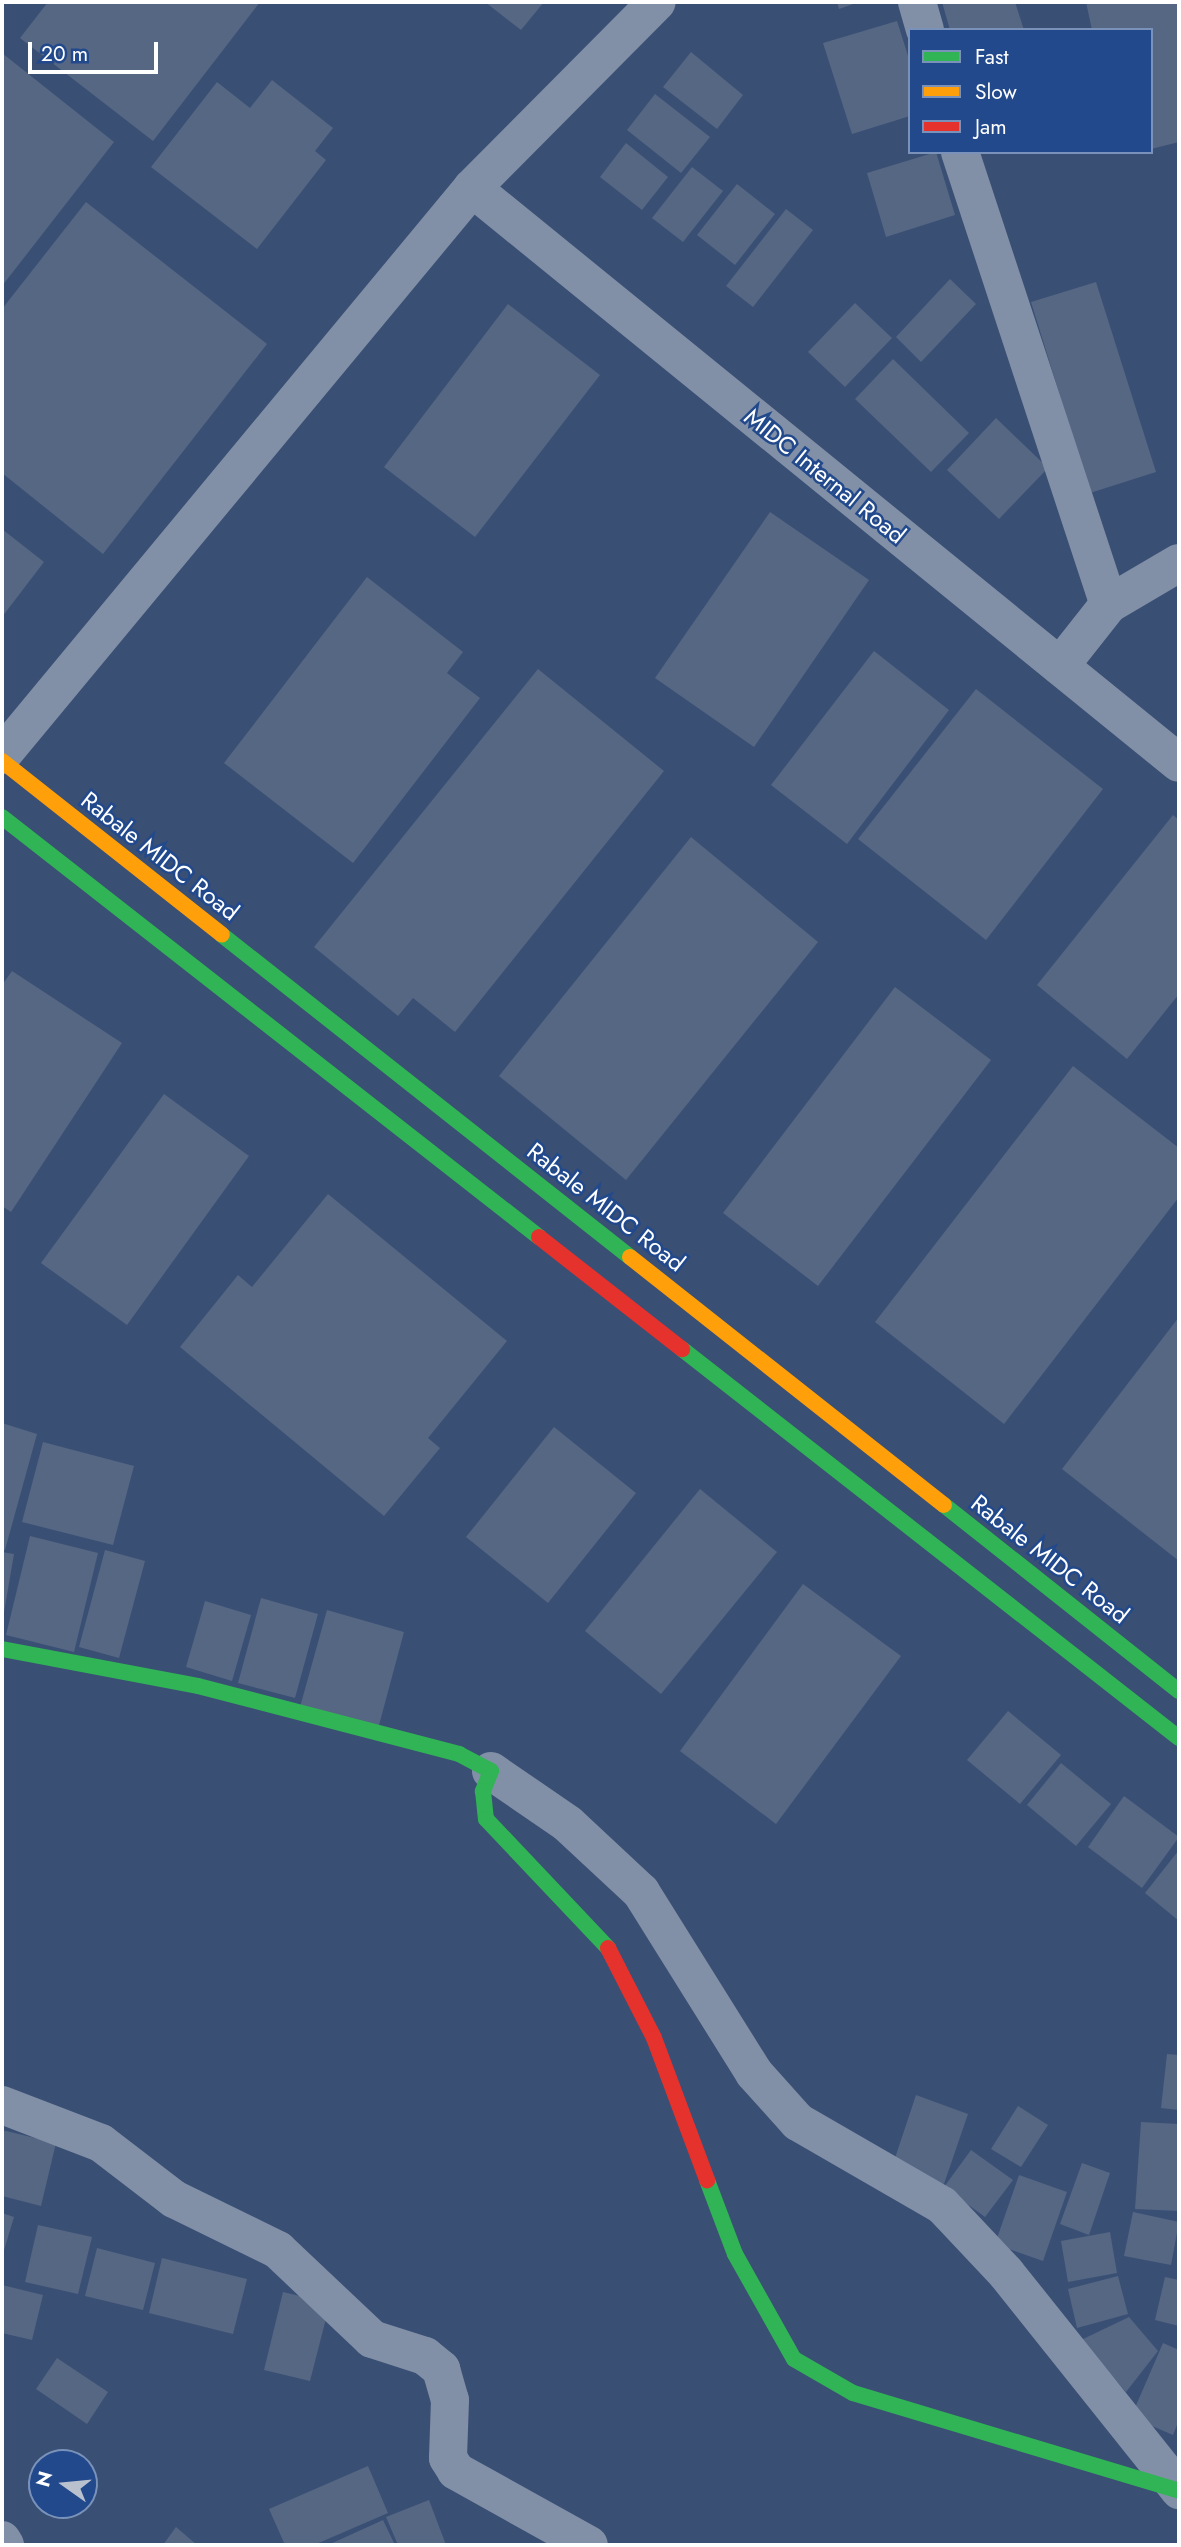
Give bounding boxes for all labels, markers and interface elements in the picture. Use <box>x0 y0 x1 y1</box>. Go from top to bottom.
scale bar <box>32 28 161 72</box>
legend <box>908 28 1153 154</box>
text: 20 m <box>41 39 88 69</box>
text: Fast <box>975 42 1008 72</box>
text: Slow <box>975 77 1017 107</box>
text: Jam <box>975 112 1007 142</box>
street label: MIDC Internal Road <box>739 402 911 550</box>
street label: Rabale MIDC Road <box>75 785 245 927</box>
street label: Rabale MIDC Road <box>521 1136 691 1278</box>
street label: Rabale MIDC Road <box>965 1488 1135 1630</box>
north arrow <box>28 2449 98 2519</box>
text: N <box>29 2468 59 2490</box>

